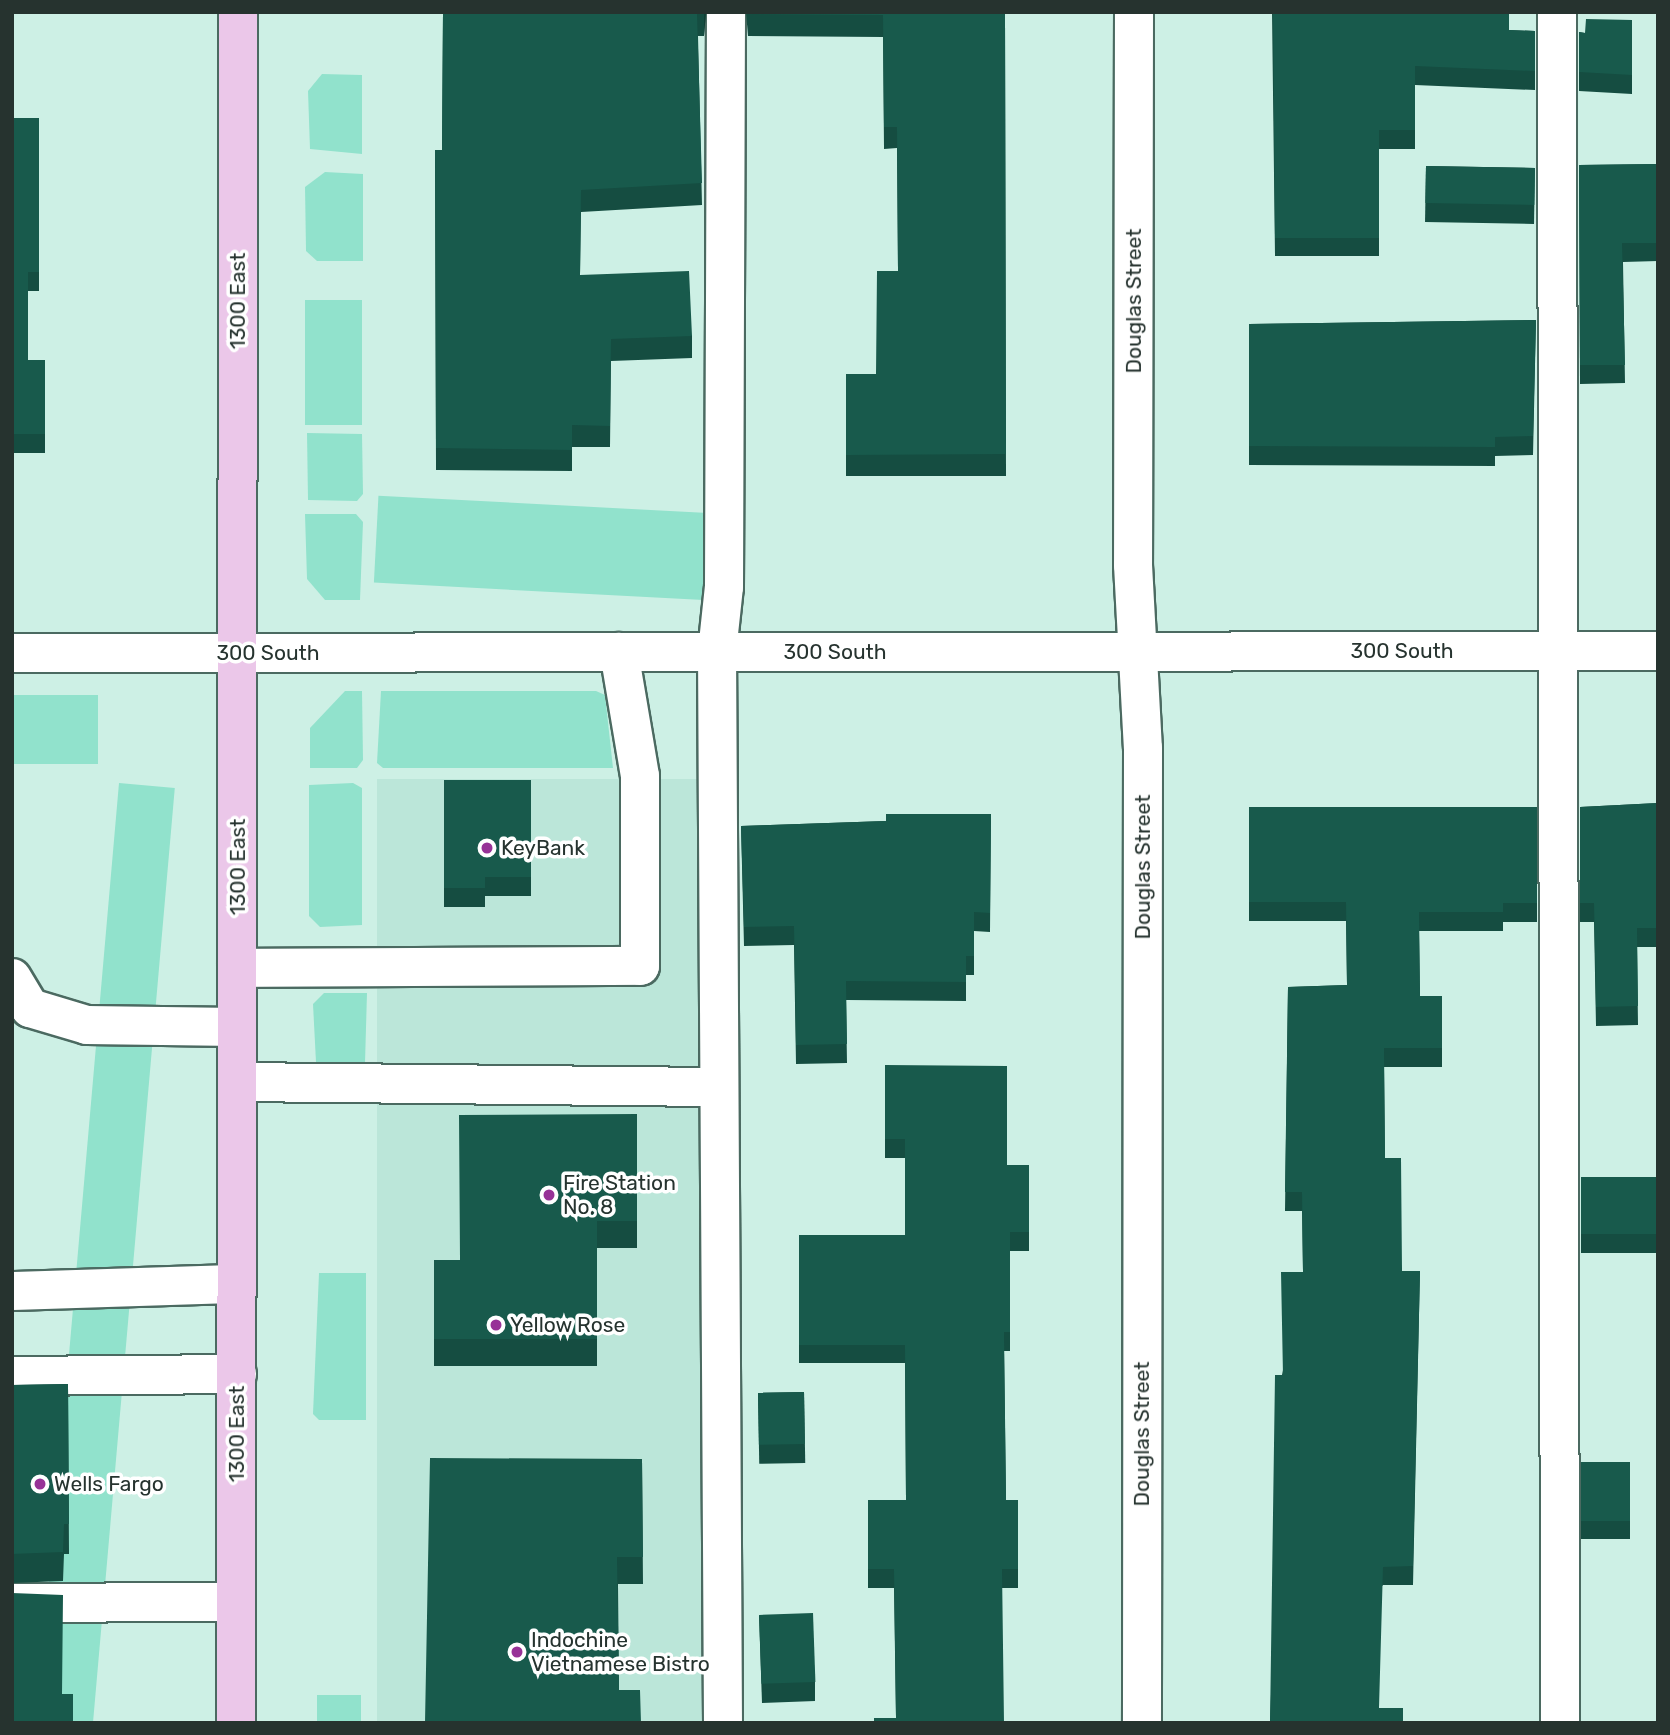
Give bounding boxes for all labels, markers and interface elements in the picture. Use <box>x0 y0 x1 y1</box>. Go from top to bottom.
street label: Douglas Street <box>1121 229 1147 373</box>
street label: 1300 East <box>225 253 251 349</box>
street label: 300 South <box>1350 638 1454 664</box>
street label: 300 South <box>783 639 887 665</box>
street label: 300 South <box>216 640 320 666</box>
street label: Douglas Street <box>1130 795 1156 939</box>
street label: 1300 East <box>225 819 251 915</box>
place label: KeyBank <box>501 835 585 861</box>
marker: KeyBank <box>479 840 495 856</box>
place label: Fire Station No. 8 <box>563 1170 676 1220</box>
marker: Fire Station No. 8 <box>541 1187 557 1203</box>
place label: Yellow Rose <box>510 1312 626 1338</box>
marker: Yellow Rose <box>488 1317 504 1333</box>
street label: Douglas Street <box>1129 1362 1155 1506</box>
street label: 1300 East <box>224 1386 250 1482</box>
place label: Wells Fargo <box>54 1471 164 1497</box>
marker: Wells Fargo <box>32 1476 48 1492</box>
place label: Indochine Vietnamese Bistro <box>531 1627 710 1677</box>
marker: Indochine Vietnamese Bistro <box>509 1644 525 1660</box>

